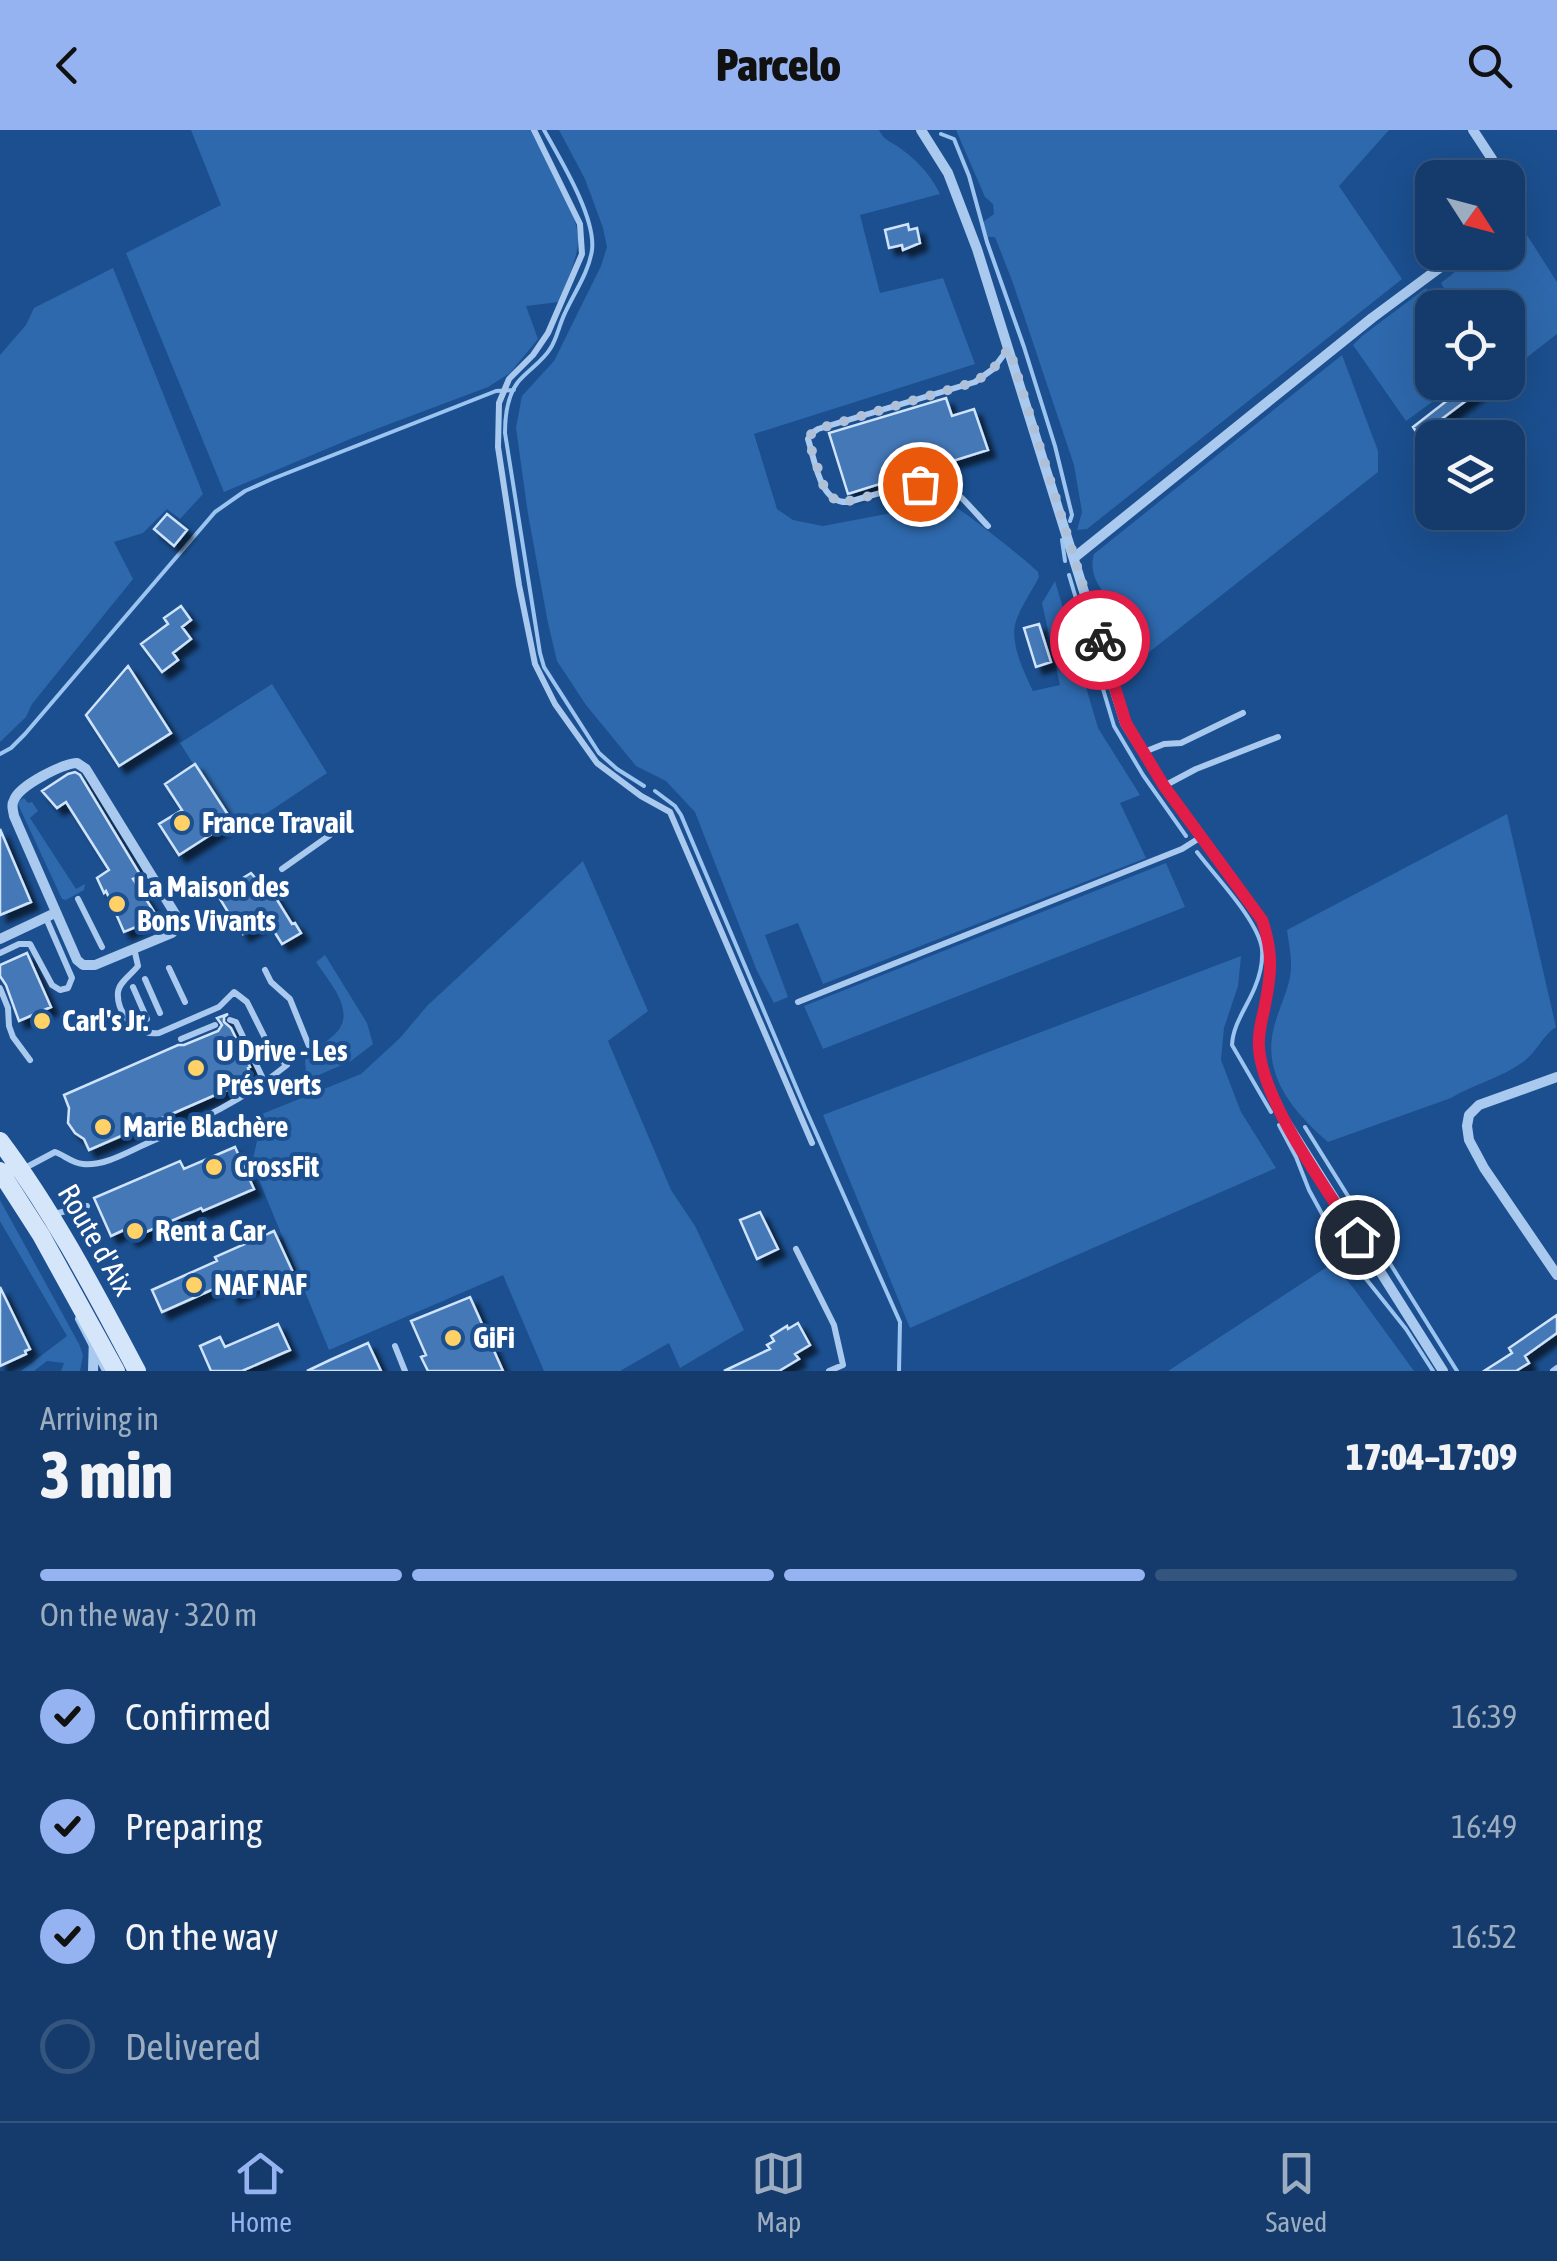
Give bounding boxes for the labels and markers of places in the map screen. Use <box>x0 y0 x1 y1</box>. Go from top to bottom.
pin <box>878 442 963 527</box>
place label: France Travail <box>202 805 355 839</box>
marker: France Travail <box>171 812 193 834</box>
place label: La Maison des Bons Vivants <box>137 869 290 937</box>
marker: La Maison des Bons Vivants <box>106 893 128 915</box>
place label: Carl's Jr. <box>62 1003 148 1037</box>
marker: Carl's Jr. <box>31 1010 53 1032</box>
place label: U Drive - Les Prés verts <box>216 1033 348 1101</box>
marker: U Drive - Les Prés verts <box>185 1057 207 1079</box>
place label: Marie Blachère <box>123 1109 288 1143</box>
marker: Marie Blachère <box>92 1116 114 1138</box>
place label: CrossFit <box>234 1149 320 1183</box>
marker: CrossFit <box>203 1156 225 1178</box>
pin <box>1315 1195 1400 1280</box>
place label: Rent a Car <box>155 1213 266 1247</box>
marker: Rent a Car <box>124 1220 146 1242</box>
place label: NAF NAF <box>214 1267 307 1301</box>
marker: NAF NAF <box>183 1274 205 1296</box>
place label: GiFi <box>473 1320 515 1354</box>
marker: GiFi <box>442 1327 464 1349</box>

